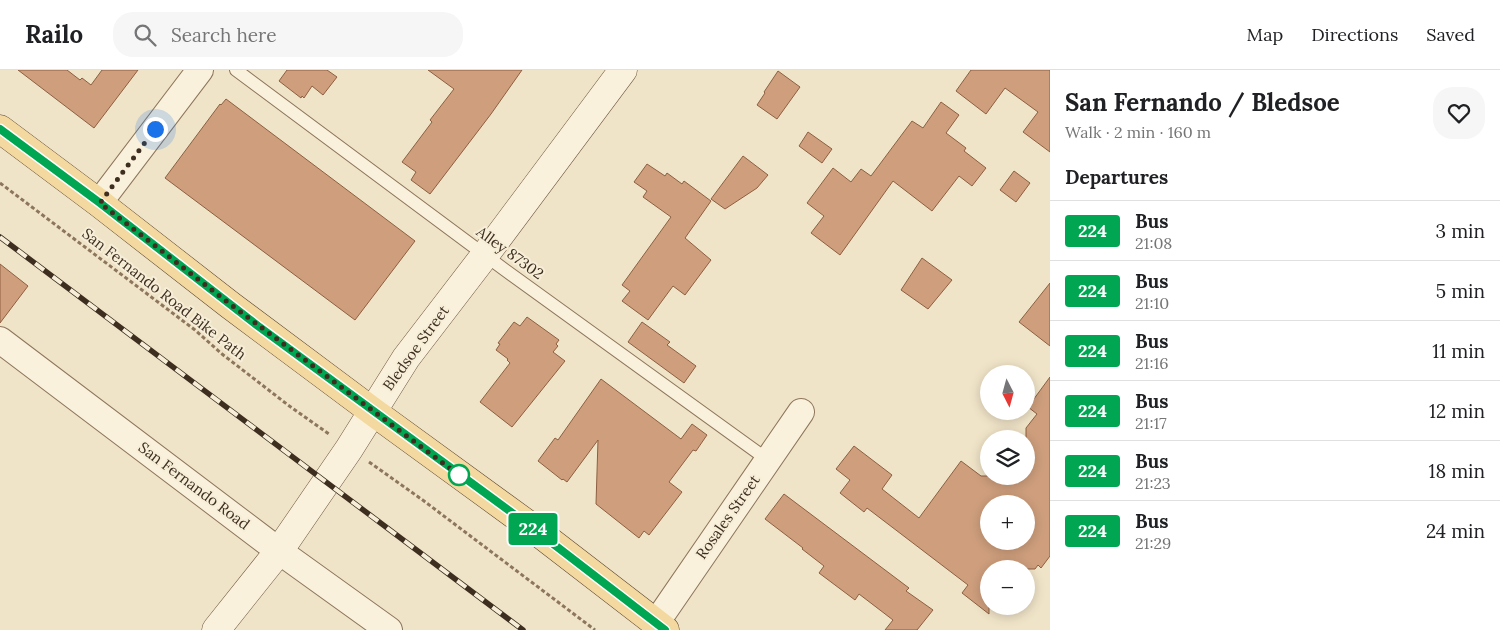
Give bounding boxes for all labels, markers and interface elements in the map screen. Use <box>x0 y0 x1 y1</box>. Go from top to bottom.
search box <box>113 12 463 57</box>
text: Railo <box>25 19 83 50</box>
icon: search <box>131 21 159 49</box>
text: Search here <box>171 23 276 47</box>
text: Map <box>1247 23 1283 46</box>
text: Directions <box>1311 23 1398 46</box>
text: Saved <box>1426 23 1475 46</box>
text: San Fernando / Bledsoe <box>1065 87 1340 118</box>
button: heart <box>1433 87 1485 139</box>
your location <box>143 117 168 142</box>
text: Walk · 2 min · 160 m <box>1065 122 1211 142</box>
text: Departures <box>1065 165 1168 189</box>
text: Bus <box>1135 209 1168 233</box>
text: 224 <box>1078 219 1107 242</box>
text: 3 min <box>1436 219 1485 243</box>
street label: Alley 87302 <box>472 221 548 283</box>
street label: San Fernando Road Bike Path <box>78 224 250 364</box>
text: 21:08 <box>1135 233 1172 253</box>
text: Bus <box>1135 269 1168 293</box>
text: 224 <box>1078 279 1107 302</box>
text: 5 min <box>1436 279 1485 303</box>
text: 21:10 <box>1135 293 1169 313</box>
street label: Bledsoe Street <box>378 301 453 394</box>
text: Bus <box>1135 329 1168 353</box>
text: 224 <box>1078 339 1107 362</box>
text: 11 min <box>1432 339 1485 363</box>
text: 21:16 <box>1135 353 1169 373</box>
north arrow <box>980 365 1035 420</box>
map controls <box>980 365 1035 615</box>
text: Bus <box>1135 389 1168 413</box>
text: 224 <box>1078 399 1107 422</box>
text: 12 min <box>1429 399 1485 423</box>
text: 21:17 <box>1135 413 1167 433</box>
button: layers <box>980 430 1035 485</box>
street label: San Fernando Road <box>135 438 254 534</box>
text: Bus <box>1135 449 1168 473</box>
text: 224 <box>1078 459 1107 482</box>
text: 18 min <box>1429 459 1485 483</box>
unlabelled marker <box>448 464 470 486</box>
street label: Rosales Street <box>692 471 764 562</box>
text: 21:23 <box>1135 473 1171 493</box>
button: + <box>980 495 1035 550</box>
text: Bus <box>1135 509 1168 533</box>
line badge: 224 <box>504 513 562 545</box>
text: 224 <box>518 517 548 540</box>
text: 224 <box>1078 519 1107 542</box>
text: 24 min <box>1426 519 1485 543</box>
text: 21:29 <box>1135 533 1171 553</box>
button: − <box>980 560 1035 615</box>

